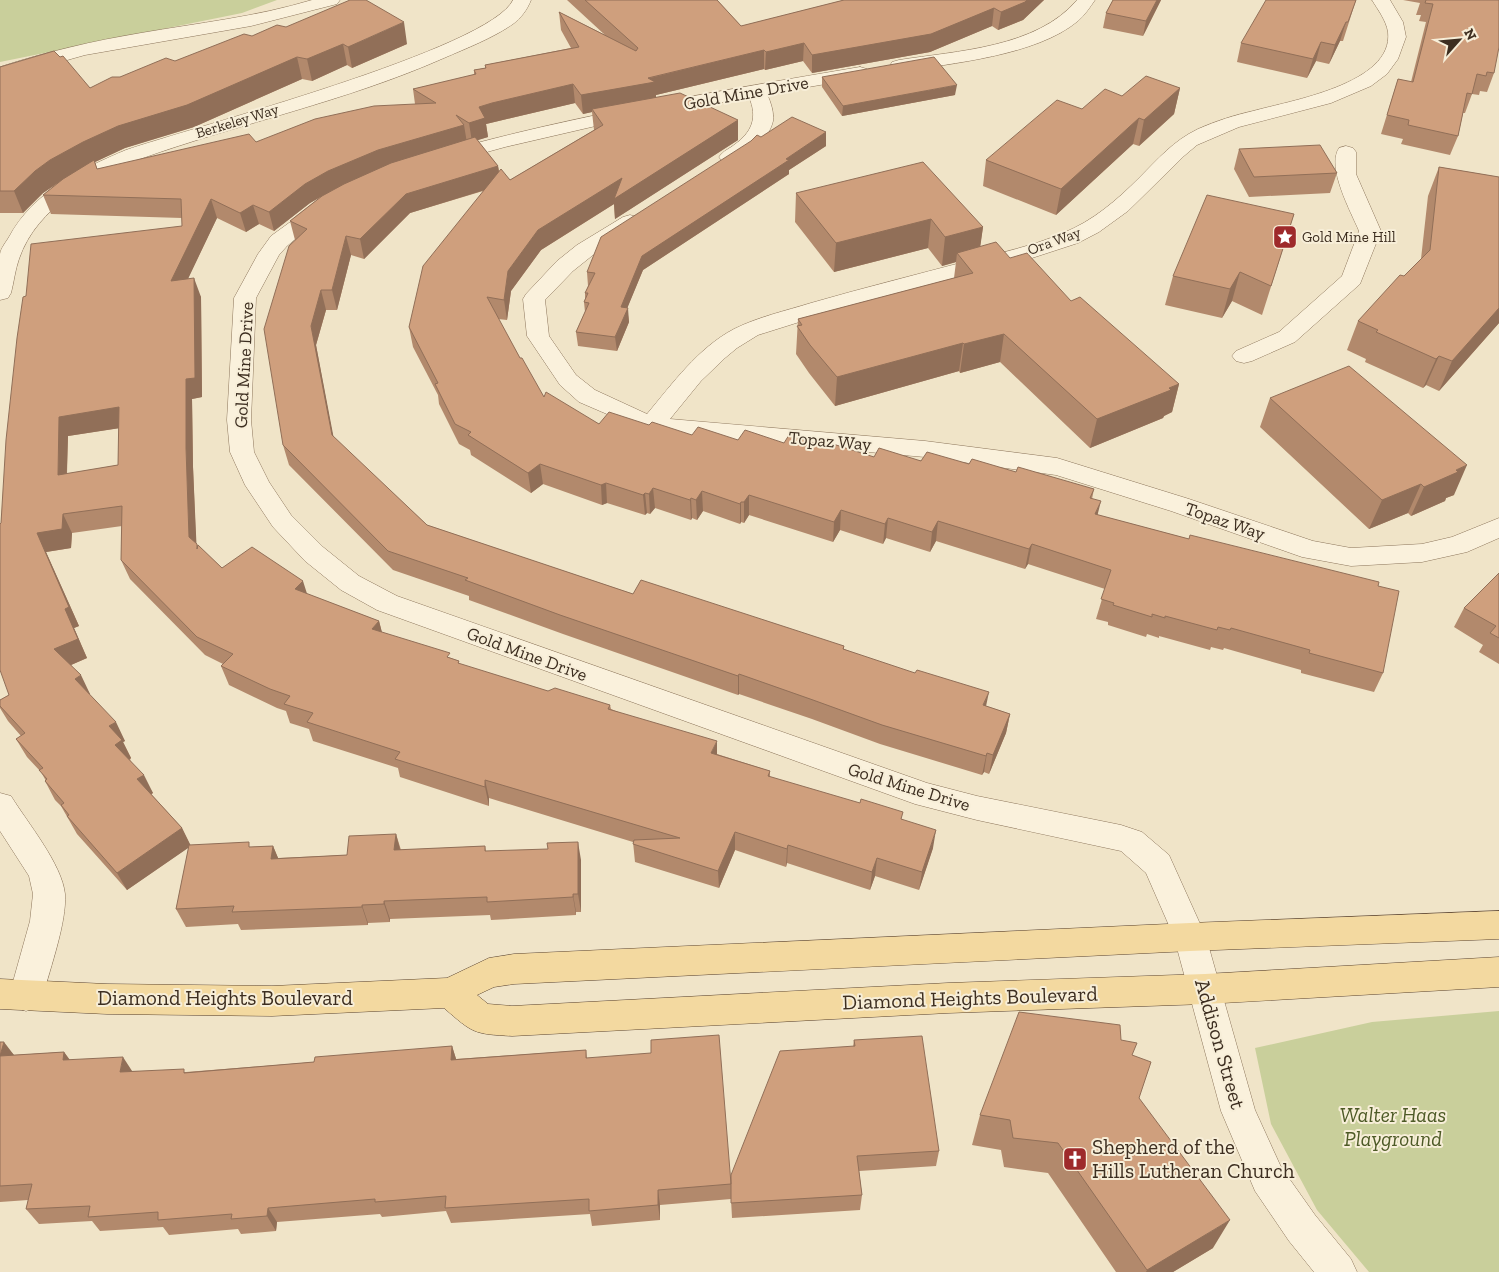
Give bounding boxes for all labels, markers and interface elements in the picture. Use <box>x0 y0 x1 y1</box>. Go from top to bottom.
north arrow <box>1434 15 1484 65</box>
text: N <box>1460 26 1480 43</box>
street label: Gold Mine Drive <box>682 71 810 115</box>
street label: Berkeley Way <box>193 100 281 142</box>
street label: Ora Way <box>1025 223 1083 259</box>
place icon: Gold Mine Hill <box>1272 224 1298 250</box>
place label: Gold Mine Hill <box>1302 228 1396 246</box>
street label: Gold Mine Drive <box>230 301 258 429</box>
street label: Topaz Way <box>788 426 873 456</box>
street label: Topaz Way <box>1182 497 1269 545</box>
street label: Gold Mine Drive <box>464 622 590 686</box>
street label: Gold Mine Drive <box>845 758 973 816</box>
street label: Addison Street <box>1190 976 1251 1112</box>
street label: Diamond Heights Boulevard <box>842 981 1099 1014</box>
street label: Diamond Heights Boulevard <box>97 985 353 1010</box>
park label: Walter Haas Playground <box>1340 1102 1446 1151</box>
place label: Shepherd of the Hills Lutheran Church <box>1092 1134 1295 1183</box>
church icon: Shepherd of the Hills Lutheran Church <box>1062 1146 1088 1172</box>

